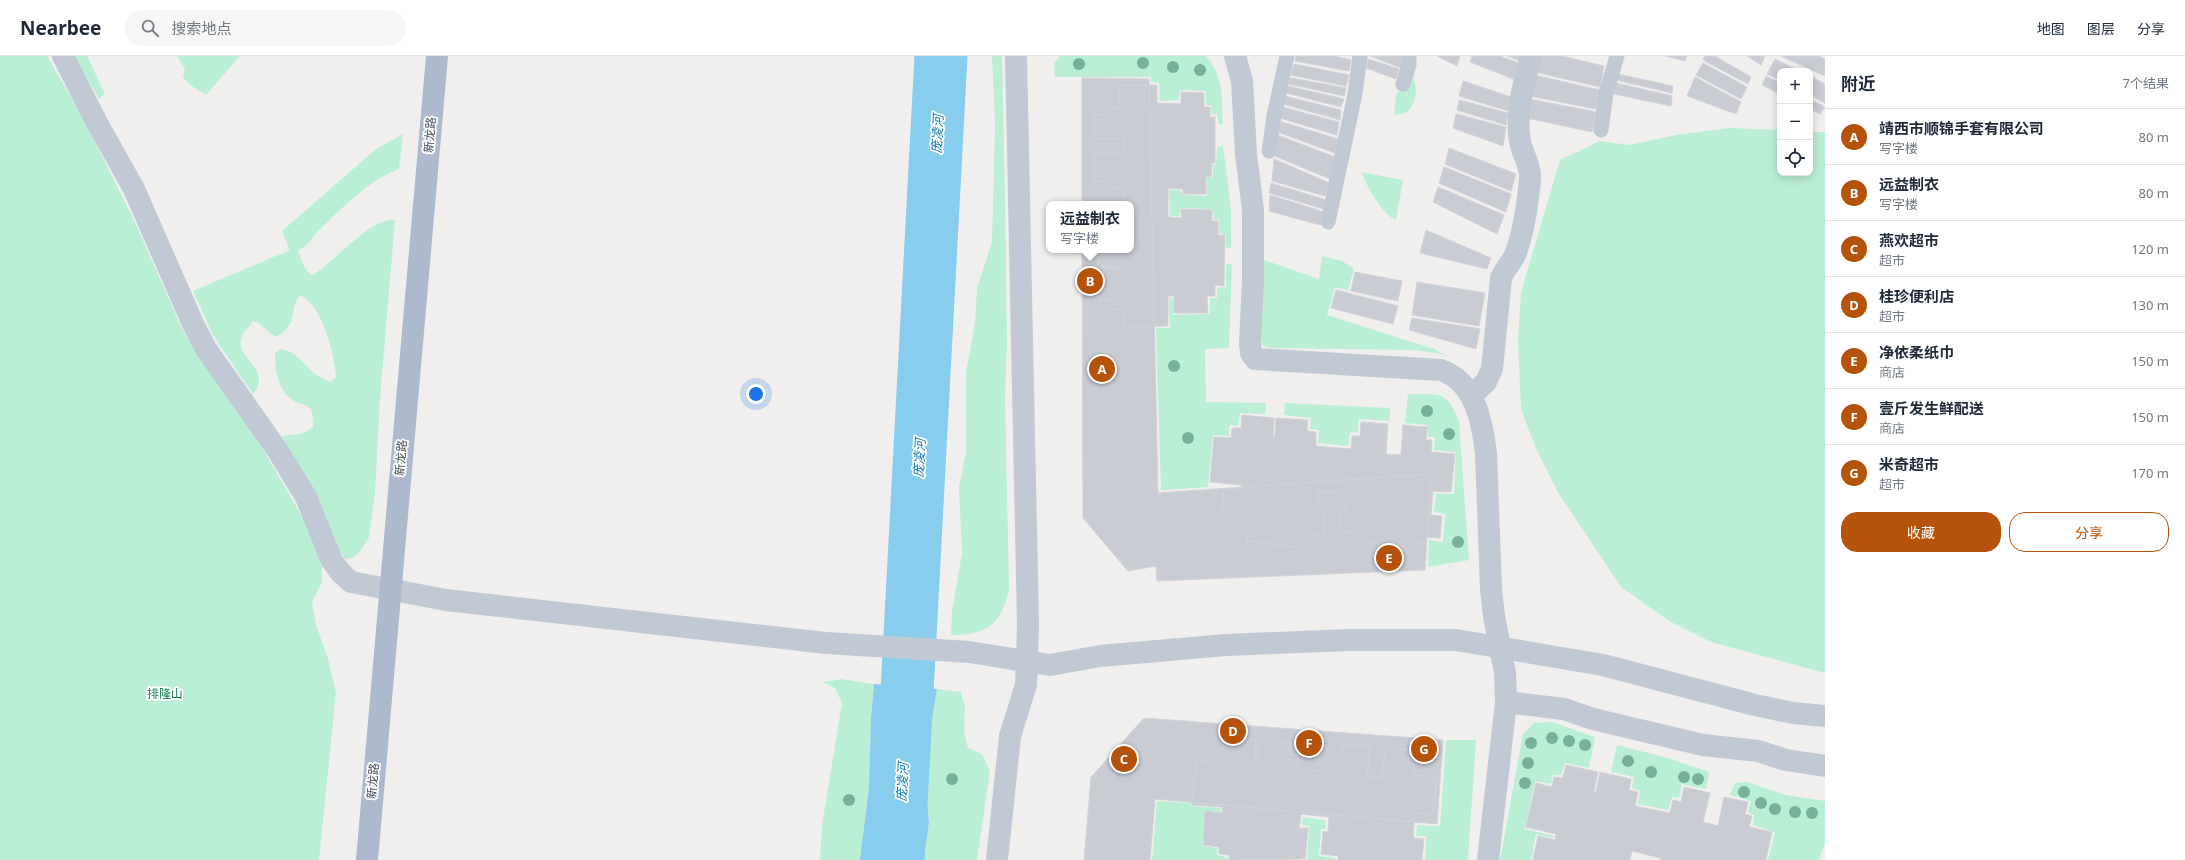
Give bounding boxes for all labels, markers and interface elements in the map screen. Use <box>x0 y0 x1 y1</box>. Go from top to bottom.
search box <box>125 10 405 46</box>
text: Nearbee <box>20 15 101 41</box>
icon: search <box>139 17 161 39</box>
text: 搜索地点 <box>171 18 231 38</box>
text: 地图 <box>2037 19 2065 38</box>
text: 图层 <box>2087 19 2115 38</box>
text: 分享 <box>2137 19 2165 38</box>
map controls <box>1777 68 1813 176</box>
button: + <box>1777 68 1813 104</box>
text: 附近 <box>1841 72 1875 95</box>
text: 7个结果 <box>2123 74 2169 92</box>
button: − <box>1777 104 1813 140</box>
water label: 庞凌河 <box>927 111 947 154</box>
street label: 新龙路 <box>419 116 440 154</box>
text: 靖西市顺锦手套有限公司 <box>1879 118 2044 138</box>
text: A <box>1850 128 1859 146</box>
text: 80 m <box>2139 128 2169 146</box>
text: 写字楼 <box>1879 139 1918 157</box>
button: locate <box>1777 140 1813 176</box>
text: 远益制衣 <box>1879 174 1939 194</box>
text: B <box>1850 184 1858 202</box>
text: 80 m <box>2139 184 2169 202</box>
text: 写字楼 <box>1879 195 1918 213</box>
popup <box>1046 201 1134 253</box>
text: 远益制衣 <box>1060 208 1120 228</box>
text: 写字楼 <box>1060 229 1099 247</box>
text: 燕欢超市 <box>1879 230 1939 250</box>
text: C <box>1850 240 1858 258</box>
text: 120 m <box>2131 240 2169 258</box>
text: 超市 <box>1879 251 1905 269</box>
pin: B <box>1077 266 1103 296</box>
text: 桂珍便利店 <box>1879 286 1954 306</box>
text: D <box>1849 296 1859 314</box>
text: 130 m <box>2131 296 2169 314</box>
text: 超市 <box>1879 307 1905 325</box>
text: 净依柔纸巾 <box>1879 342 1954 362</box>
text: E <box>1850 352 1858 370</box>
text: 150 m <box>2131 352 2169 370</box>
pin: A <box>1089 354 1115 384</box>
text: 商店 <box>1879 363 1905 381</box>
your location <box>746 384 766 404</box>
text: 壹斤发生鲜配送 <box>1879 398 1984 418</box>
text: F <box>1850 408 1858 426</box>
text: 150 m <box>2131 408 2169 426</box>
text: 商店 <box>1879 419 1905 437</box>
water label: 庞凌河 <box>909 435 929 478</box>
street label: 新龙路 <box>390 439 411 477</box>
text: 米奇超市 <box>1879 454 1939 474</box>
text: G <box>1849 464 1859 482</box>
text: 170 m <box>2131 464 2169 482</box>
text: 超市 <box>1879 475 1905 493</box>
button: 收藏 <box>1841 512 2001 552</box>
button: 分享 <box>2009 512 2169 552</box>
pin: E <box>1376 543 1402 573</box>
park label: 排隆山 <box>147 685 183 702</box>
pin: D <box>1220 716 1246 746</box>
pin: F <box>1296 728 1322 758</box>
pin: G <box>1411 734 1437 764</box>
pin: C <box>1111 744 1137 774</box>
water label: 庞凌河 <box>892 759 912 802</box>
street label: 新龙路 <box>362 762 383 800</box>

